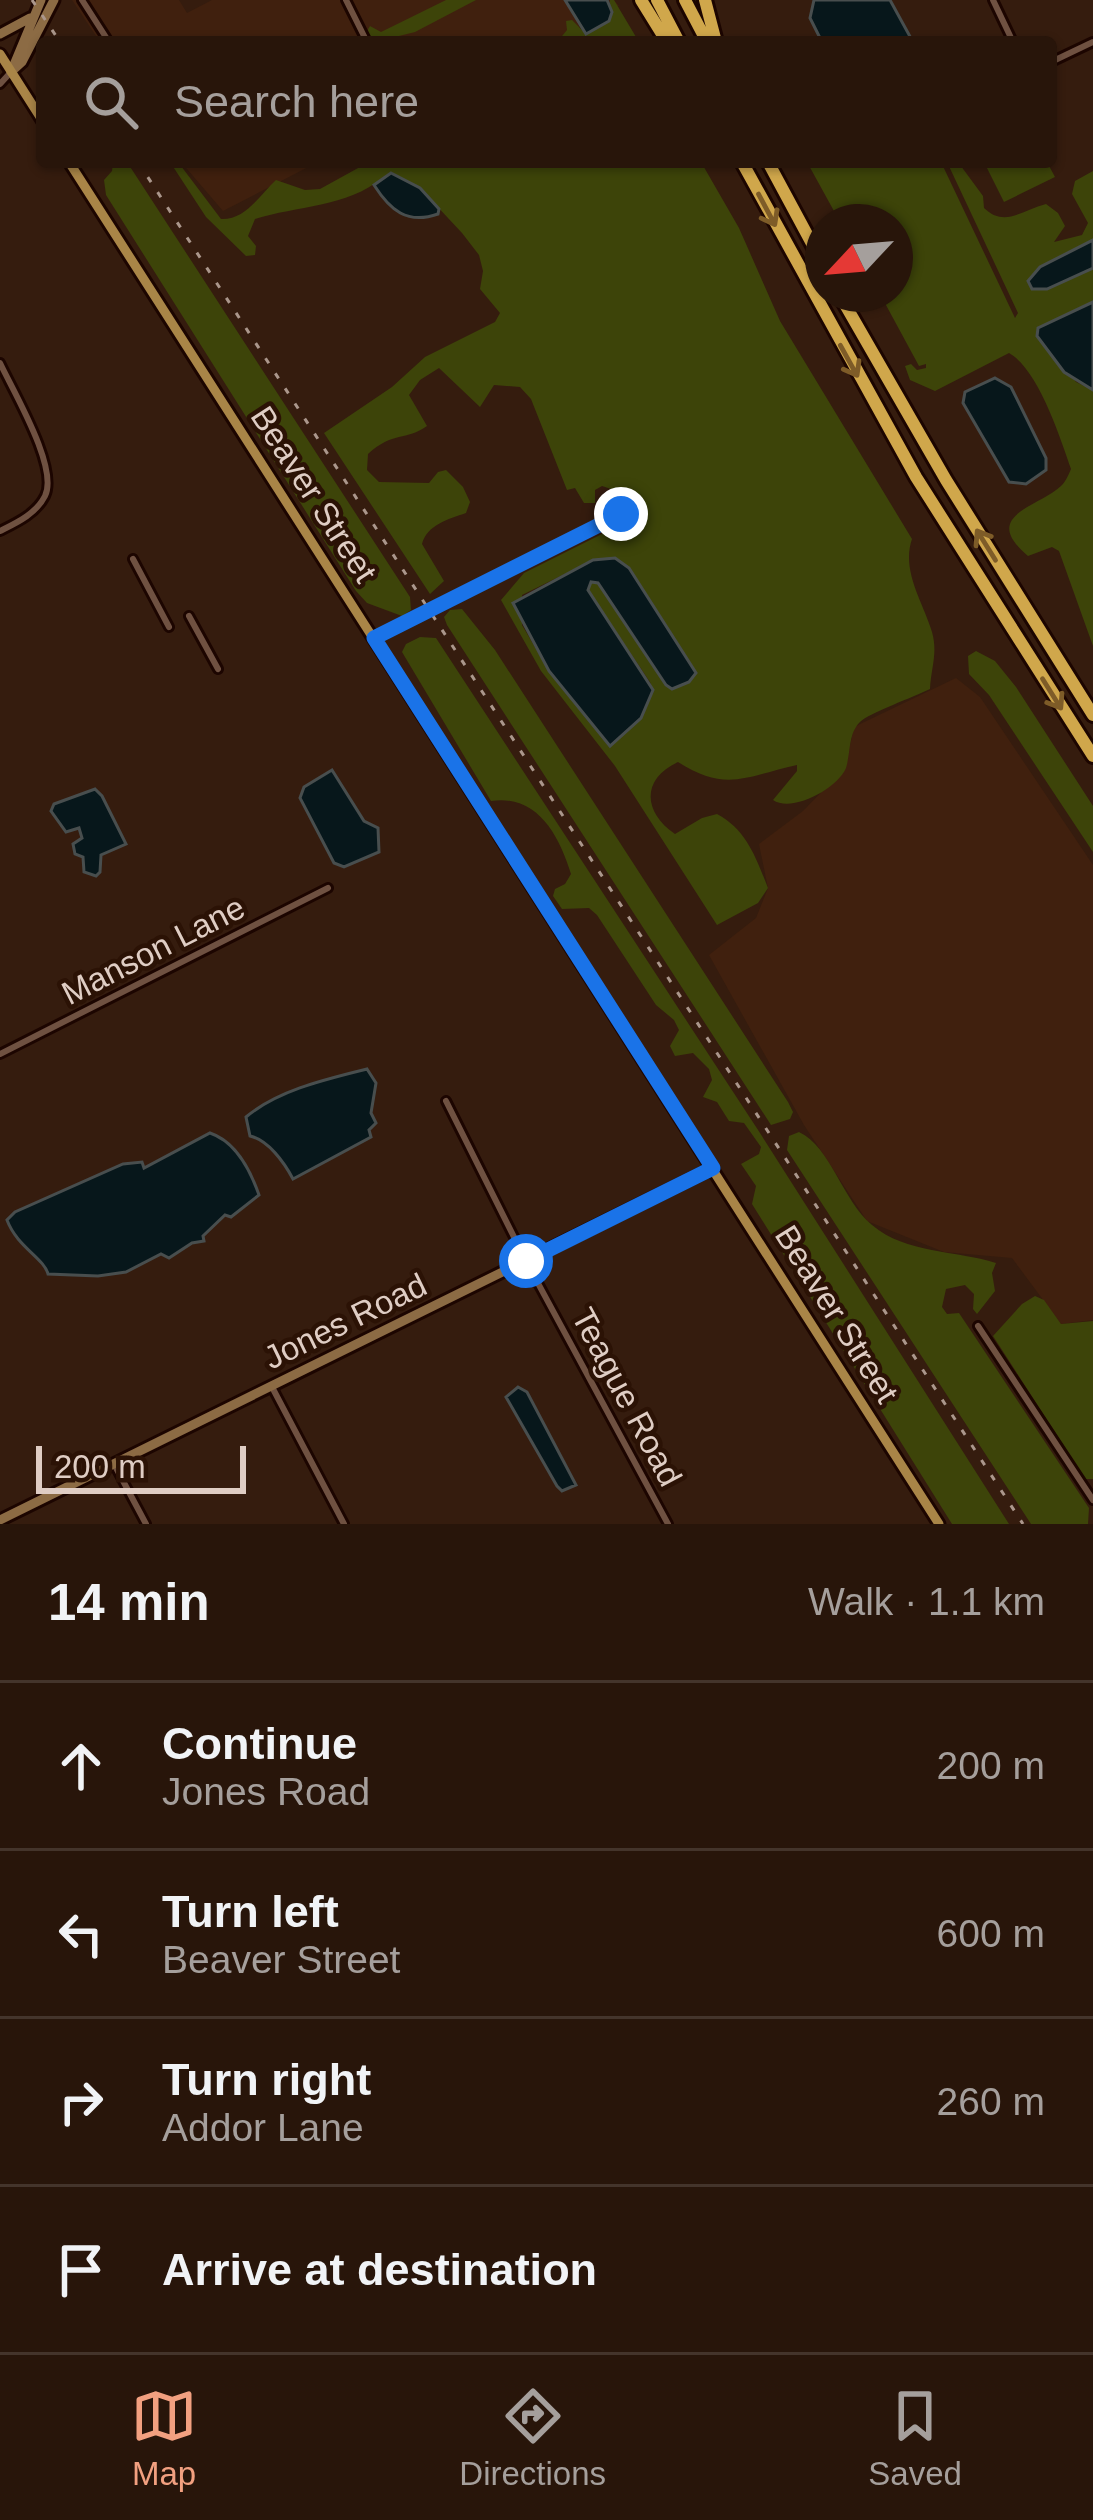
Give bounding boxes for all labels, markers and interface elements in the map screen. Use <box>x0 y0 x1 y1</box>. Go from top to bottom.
search box <box>36 36 1057 168</box>
icon: search <box>78 69 144 135</box>
text: Search here <box>174 76 419 127</box>
one-way arrow <box>756 192 779 227</box>
north arrow <box>805 204 913 312</box>
one-way arrow <box>838 343 861 378</box>
street label: Beaver Street <box>244 399 384 589</box>
route end <box>594 487 648 541</box>
one-way arrow <box>974 529 998 563</box>
one-way arrow <box>1040 676 1064 710</box>
street label: Manson Lane <box>56 888 250 1012</box>
street label: Beaver Street <box>768 1219 906 1409</box>
route start <box>499 1234 553 1288</box>
street label: Jones Road <box>258 1266 432 1376</box>
street label: Teague Road <box>565 1302 689 1492</box>
scale bar <box>36 1440 246 1493</box>
text: 200 m <box>54 1448 146 1485</box>
text: 14 min <box>48 1574 210 1631</box>
text: Walk · 1.1 km <box>808 1580 1045 1623</box>
text: Continue <box>162 1718 357 1769</box>
icon: ahead <box>48 1733 114 1799</box>
text: 200 m <box>937 1744 1045 1787</box>
text: Jones Road <box>162 1770 370 1813</box>
text: Turn left <box>162 1886 339 1937</box>
icon: left <box>48 1901 114 1967</box>
text: 600 m <box>937 1912 1045 1955</box>
text: Beaver Street <box>162 1938 400 1981</box>
text: Turn right <box>162 2054 371 2105</box>
icon: right <box>48 2069 114 2135</box>
text: 260 m <box>937 2080 1045 2123</box>
text: Addor Lane <box>162 2106 364 2149</box>
icon: arrive <box>48 2237 114 2303</box>
text: Arrive at destination <box>162 2244 597 2295</box>
tab: Map <box>131 2383 197 2493</box>
tab: Directions <box>459 2383 606 2493</box>
tab: Saved <box>868 2383 962 2493</box>

